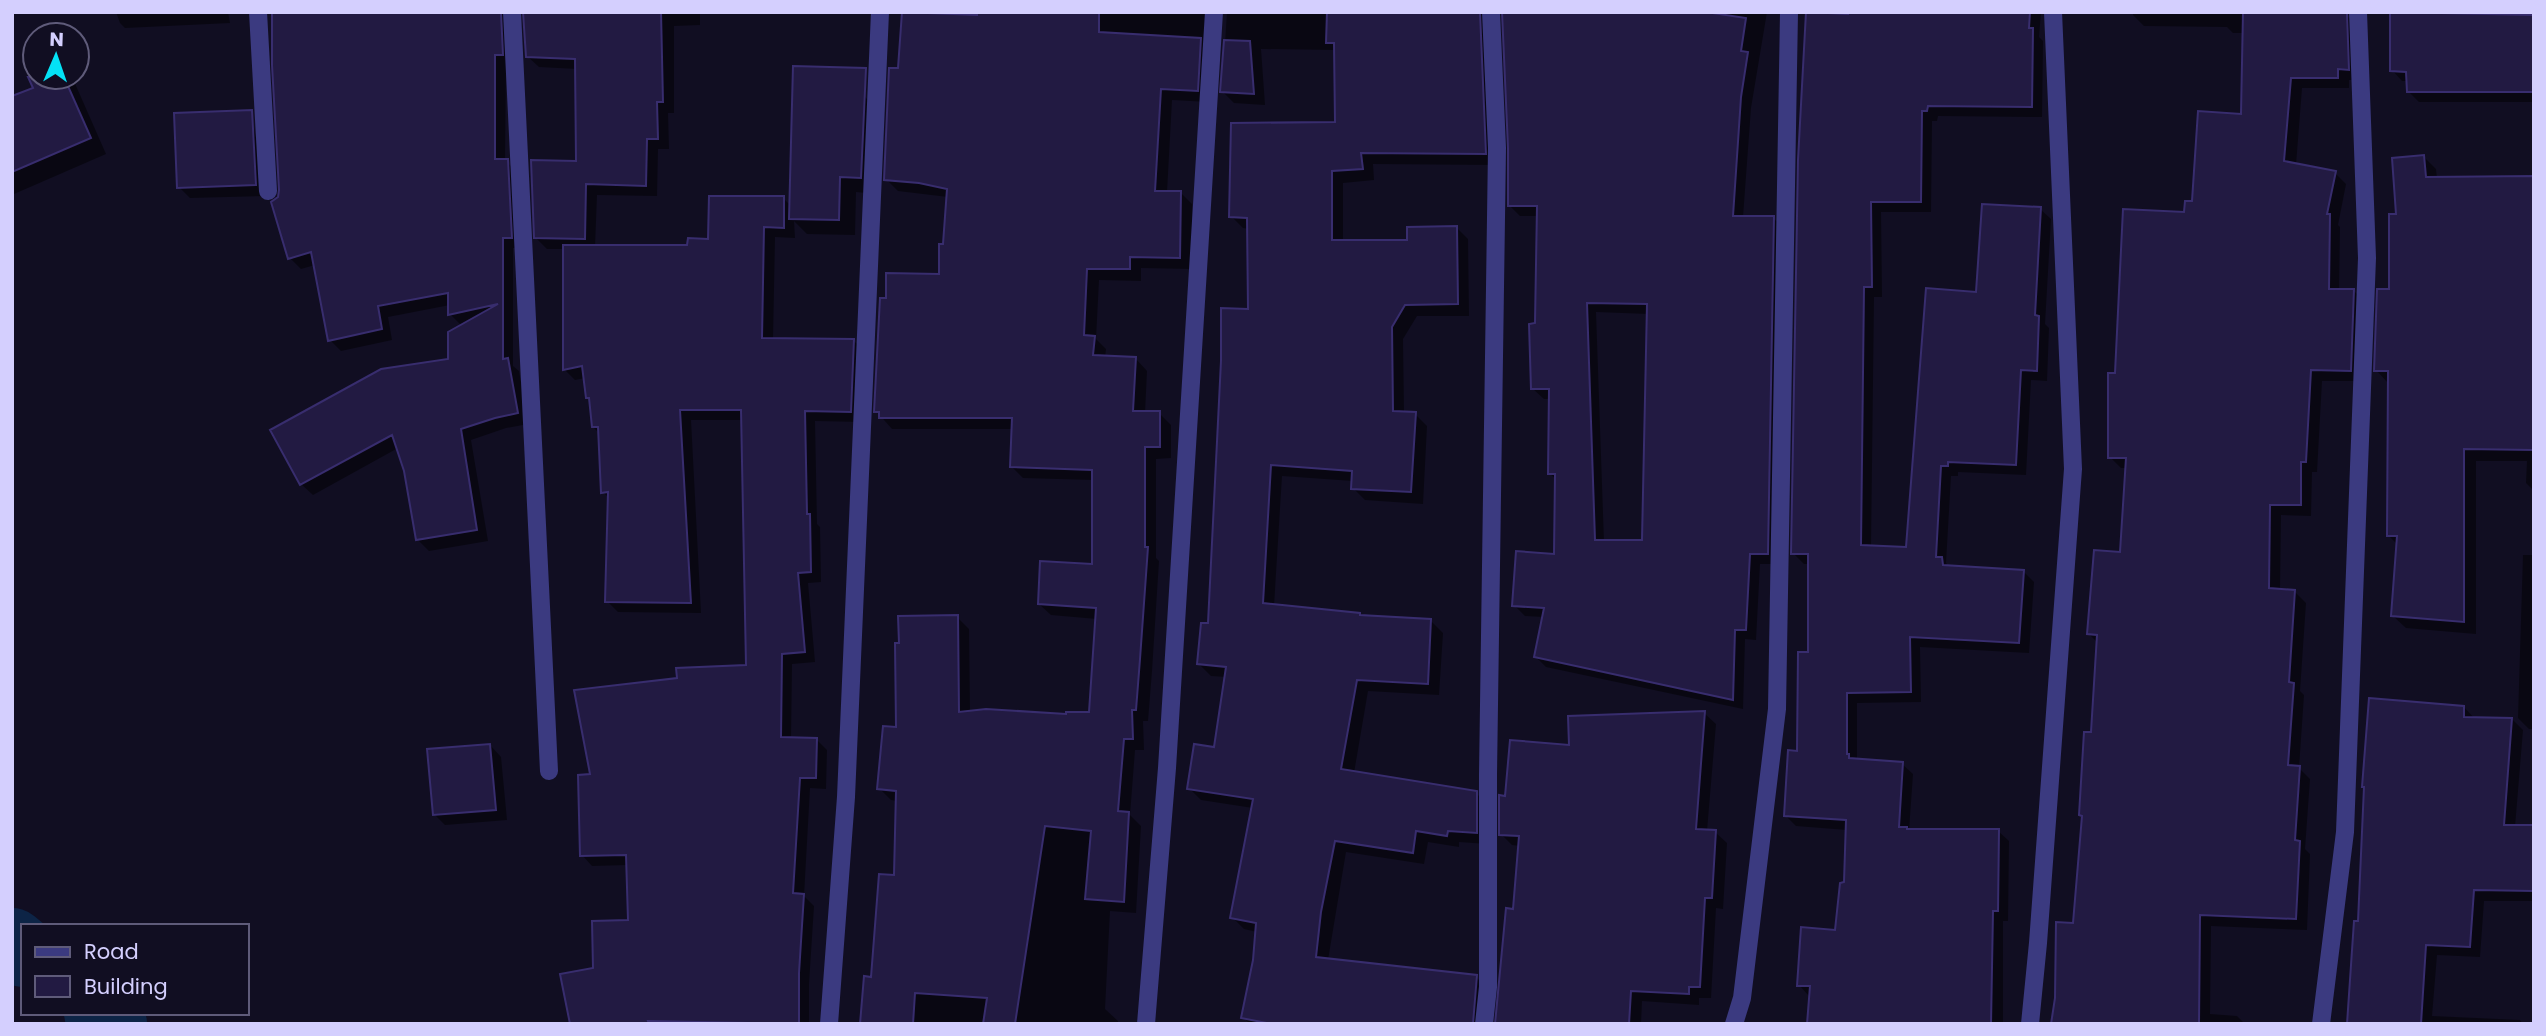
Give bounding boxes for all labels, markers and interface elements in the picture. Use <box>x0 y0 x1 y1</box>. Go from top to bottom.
north arrow <box>21 21 91 91</box>
text: N <box>49 26 64 53</box>
legend <box>21 924 248 1015</box>
text: Road <box>84 937 139 966</box>
text: Building <box>84 972 168 1001</box>

